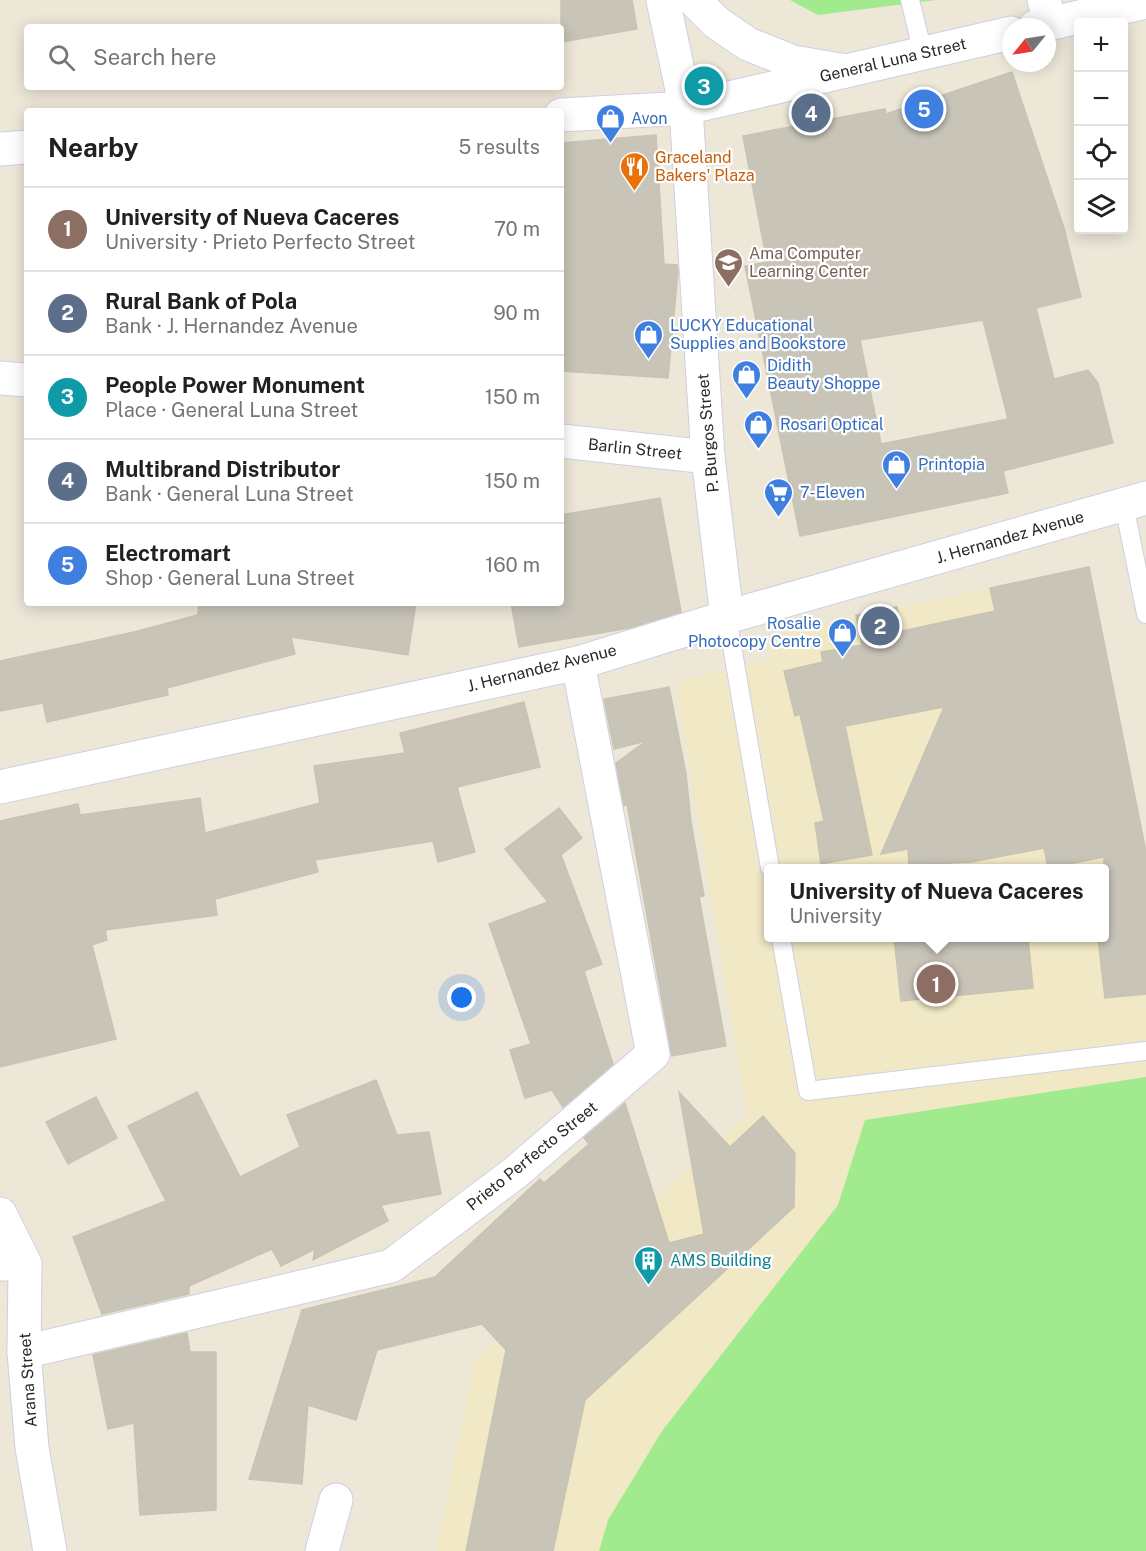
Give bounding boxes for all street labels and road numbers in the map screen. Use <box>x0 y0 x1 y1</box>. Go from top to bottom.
street label: General Luna Street <box>818 34 968 86</box>
street label: P. Burgos Street <box>693 373 723 493</box>
street label: Barlin Street <box>587 435 683 463</box>
street label: J. Hernandez Avenue <box>934 507 1086 567</box>
street label: J. Hernandez Avenue <box>465 640 619 696</box>
street label: Prieto Perfecto Street <box>463 1097 601 1215</box>
street label: Arana Street <box>15 1332 41 1428</box>

